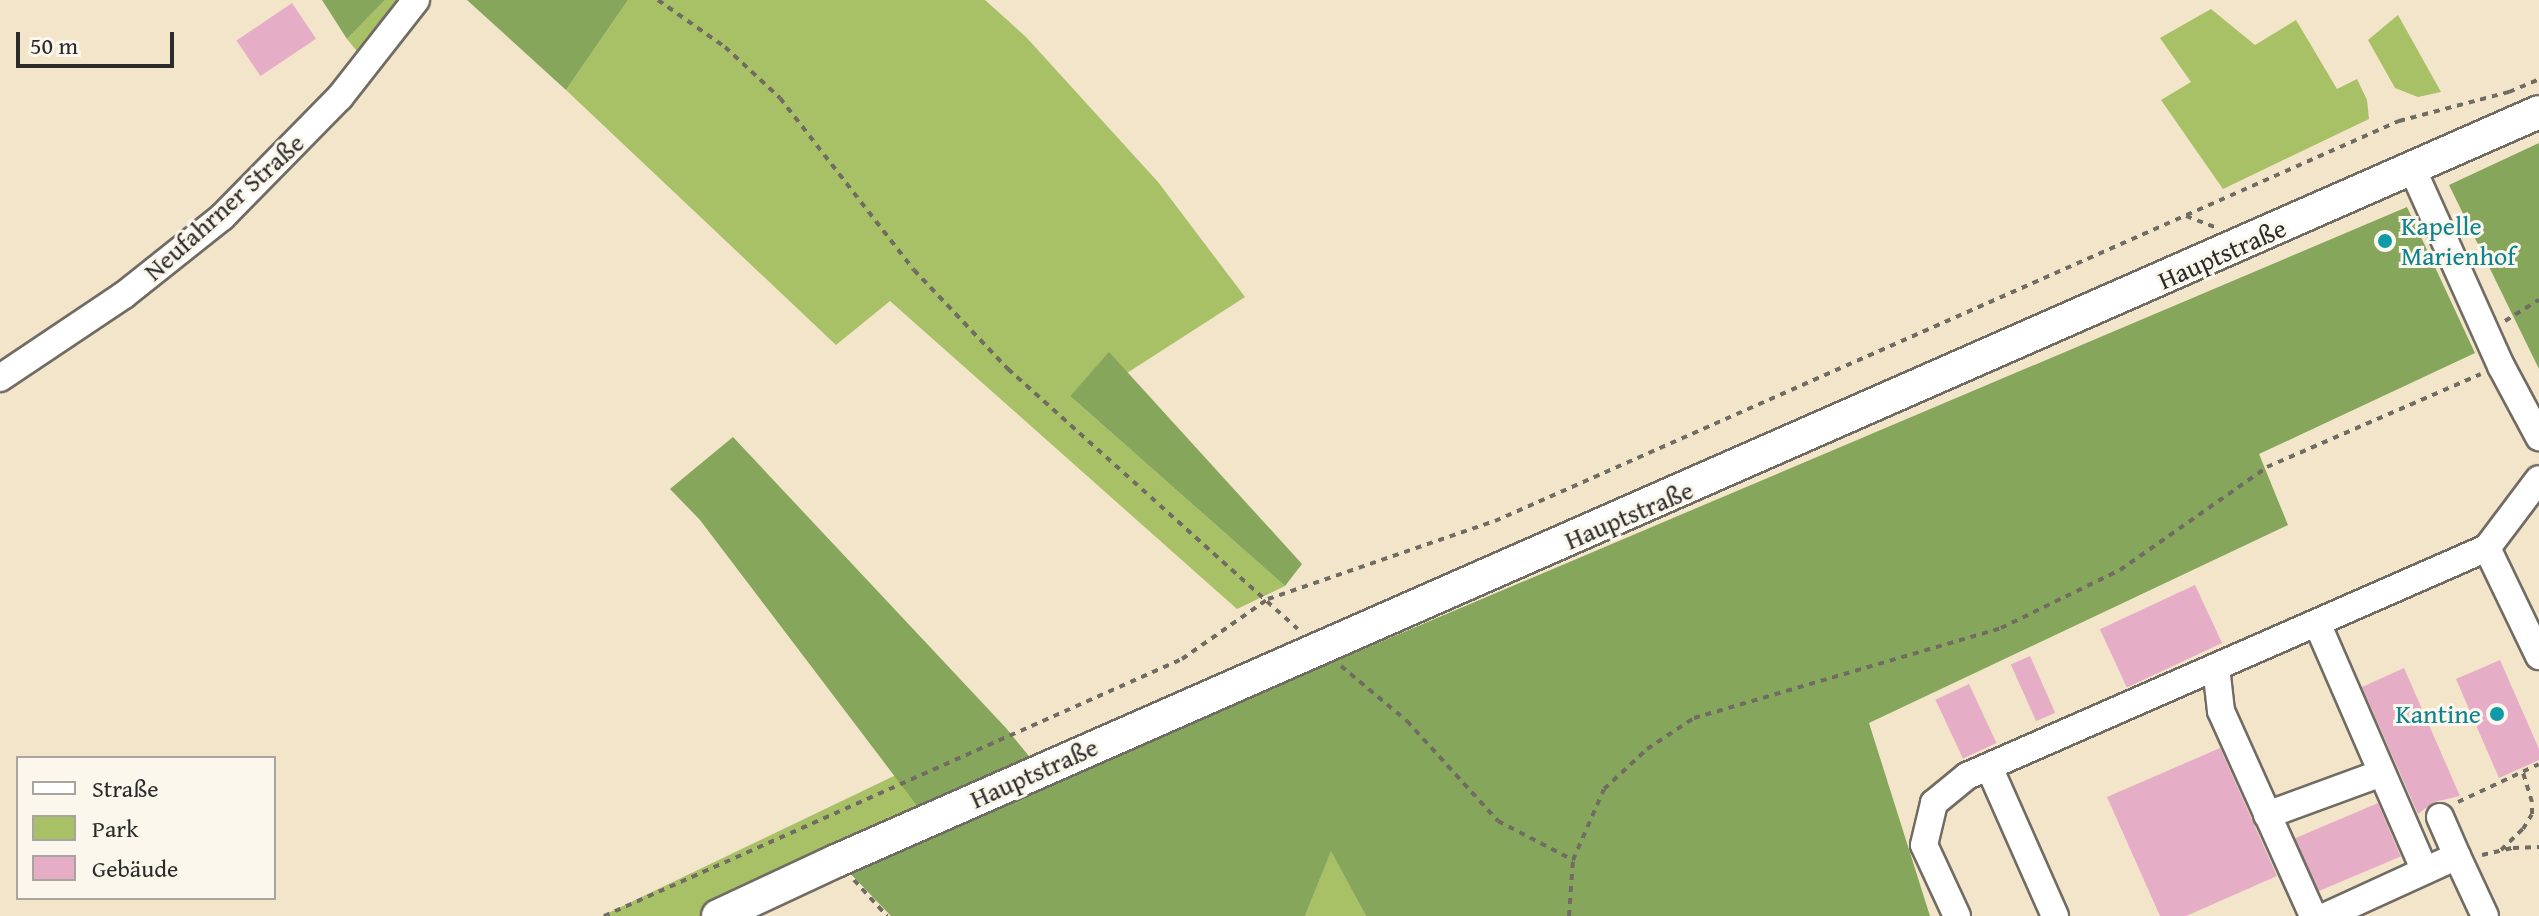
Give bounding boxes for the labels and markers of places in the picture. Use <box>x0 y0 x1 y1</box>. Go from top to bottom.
place label: Kapelle Marienhof <box>2401 210 2516 272</box>
marker: Kapelle Marienhof <box>2376 232 2394 250</box>
place label: Kantine <box>2395 698 2481 730</box>
marker: Kantine <box>2488 705 2506 723</box>

